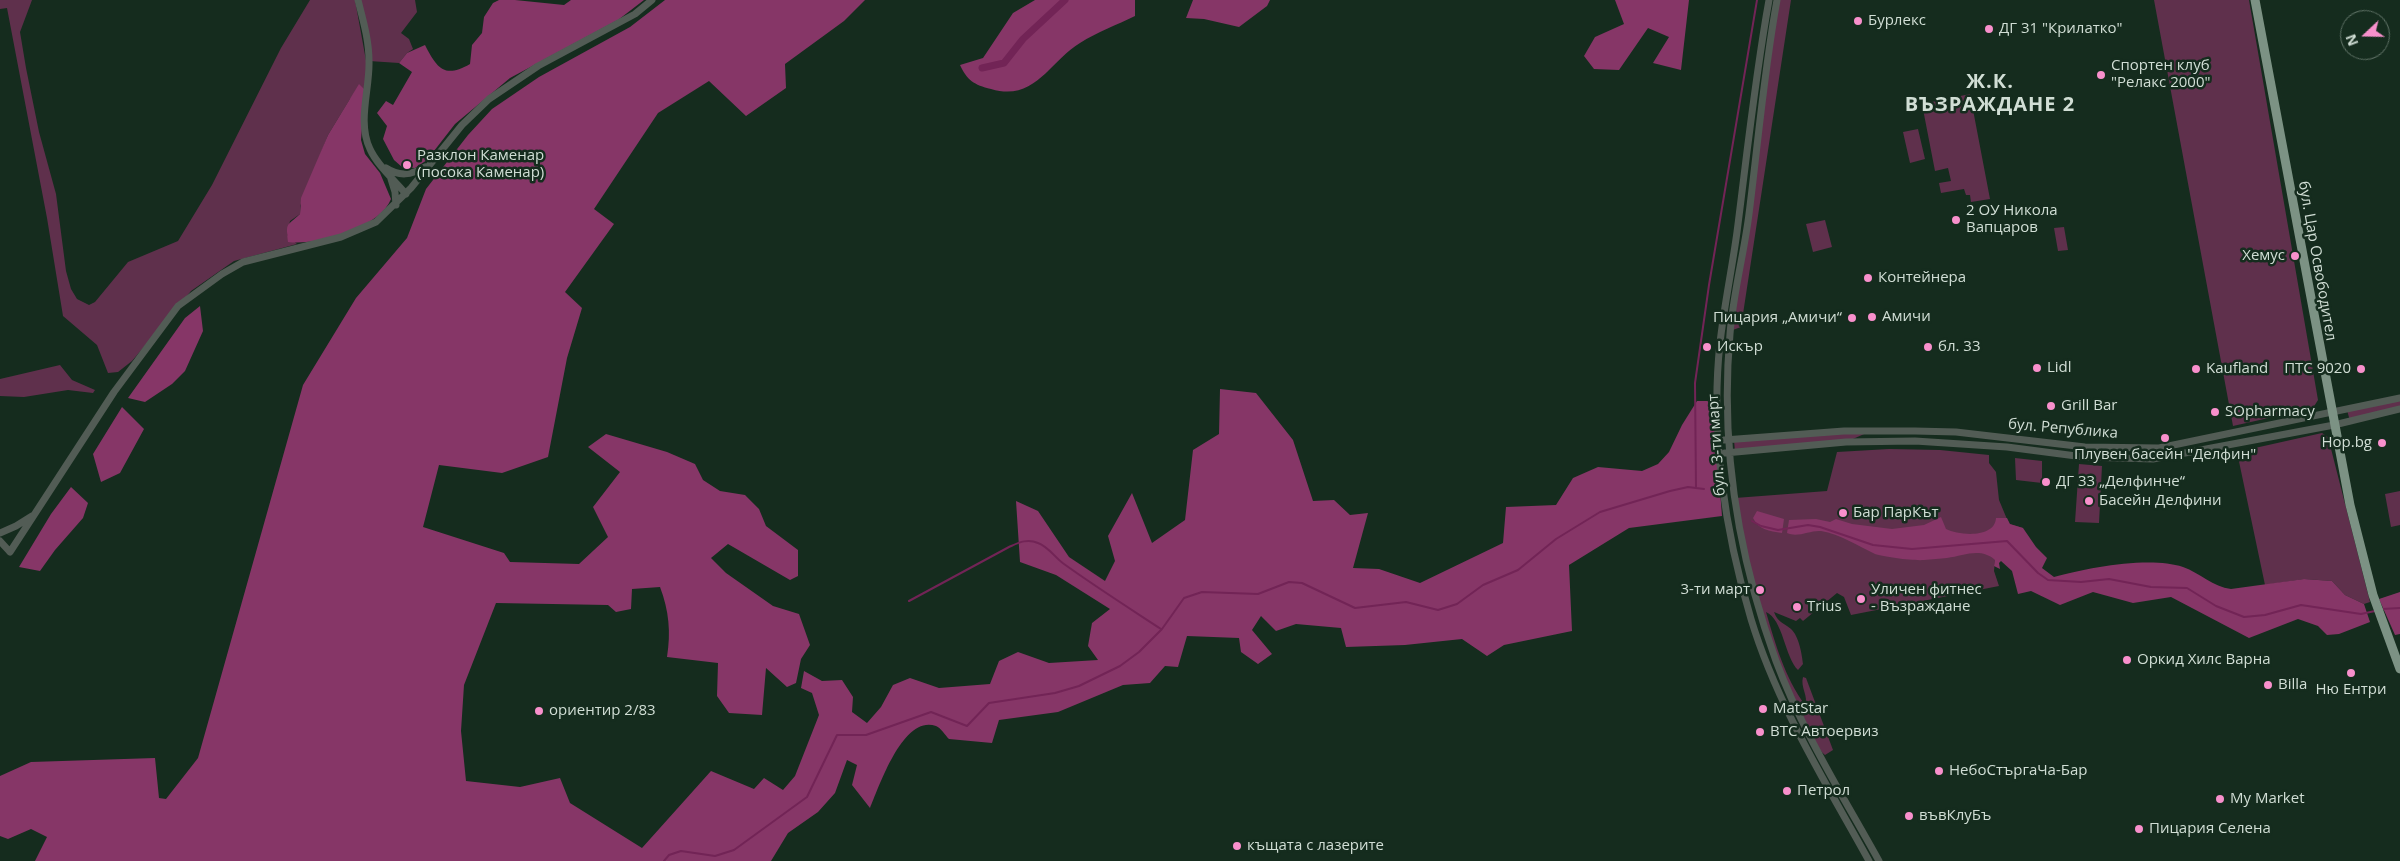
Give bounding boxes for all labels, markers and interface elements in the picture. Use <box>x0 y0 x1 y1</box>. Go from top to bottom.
north arrow <box>2340 10 2390 60</box>
place label: Бурлекс <box>1868 12 1926 30</box>
marker: Бурлекс <box>1852 15 1864 27</box>
place label: ДГ 31 "Крилатко" <box>1999 20 2123 38</box>
marker: ДГ 31 "Крилатко" <box>1983 23 1995 35</box>
text: N <box>2341 31 2362 49</box>
place label: Спортен клуб "Релакс 2000" <box>2111 57 2210 92</box>
marker: Спортен клуб "Релакс 2000" <box>2095 69 2107 81</box>
district label: Ж.К. ВЪЗРАЖДАНЕ 2 <box>1903 70 2077 117</box>
place label: Разклон Каменар (посока Каменар) <box>417 147 544 182</box>
marker: Разклон Каменар (посока Каменар) <box>401 159 413 171</box>
street label: бул. Цар Освободител <box>2294 180 2340 342</box>
place label: 2 ОУ Никола Вапцаров <box>1966 202 2058 237</box>
marker: 2 ОУ Никола Вапцаров <box>1950 214 1962 226</box>
place label: Хемус <box>2242 247 2285 265</box>
marker: Хемус <box>2289 250 2301 262</box>
place label: Контейнера <box>1878 269 1966 287</box>
marker: Контейнера <box>1862 272 1874 284</box>
place label: Амичи <box>1882 308 1931 326</box>
place label: Пицария „Амичи“ <box>1713 309 1842 327</box>
marker: Амичи <box>1866 311 1878 323</box>
marker: Пицария „Амичи“ <box>1846 312 1858 324</box>
place label: Искър <box>1717 338 1763 356</box>
place label: бл. 33 <box>1938 338 1980 356</box>
marker: Искър <box>1701 341 1713 353</box>
marker: бл. 33 <box>1922 341 1934 353</box>
place label: Lidl <box>2047 359 2072 377</box>
place label: Kaufland <box>2206 360 2268 378</box>
place label: ПТС 9020 <box>2284 360 2351 378</box>
marker: Lidl <box>2031 362 2043 374</box>
marker: Kaufland <box>2190 363 2202 375</box>
marker: ПТС 9020 <box>2355 363 2367 375</box>
street label: бул. 3-ти март <box>1704 393 1730 497</box>
place label: Grill Bar <box>2061 397 2117 415</box>
marker: Grill Bar <box>2045 400 2057 412</box>
place label: SOpharmacy <box>2225 403 2315 421</box>
marker: SOpharmacy <box>2209 406 2221 418</box>
street label: бул. Република <box>2007 415 2119 443</box>
marker: Плувен басейн "Делфин" <box>2159 432 2171 444</box>
place label: Hop.bg <box>2321 434 2372 452</box>
marker: Hop.bg <box>2376 437 2388 449</box>
place label: Плувен басейн "Делфин" <box>2074 446 2256 464</box>
place label: ДГ 33 „Делфинче“ <box>2056 473 2185 491</box>
marker: ДГ 33 „Делфинче“ <box>2040 476 2052 488</box>
place label: Басейн Делфини <box>2099 492 2222 510</box>
marker: Басейн Делфини <box>2083 495 2095 507</box>
place label: Бар ПарКът <box>1853 504 1939 522</box>
marker: Бар ПарКът <box>1837 507 1849 519</box>
place label: 3-ти март <box>1681 581 1750 599</box>
place label: Уличен фитнес - Възраждане <box>1871 581 1982 616</box>
marker: 3-ти март <box>1754 584 1766 596</box>
marker: Уличен фитнес - Възраждане <box>1855 593 1867 605</box>
place label: Trius <box>1807 598 1842 616</box>
marker: Trius <box>1791 601 1803 613</box>
place label: Оркид Хилс Варна <box>2137 651 2271 669</box>
marker: Оркид Хилс Варна <box>2121 654 2133 666</box>
marker: Ню Ентри <box>2345 667 2357 679</box>
place label: Billa <box>2278 676 2307 694</box>
marker: Billa <box>2262 679 2274 691</box>
place label: Ню Ентри <box>2316 681 2386 699</box>
place label: MatStar <box>1773 700 1828 718</box>
place label: ориентир 2/83 <box>549 702 656 720</box>
marker: MatStar <box>1757 703 1769 715</box>
marker: ориентир 2/83 <box>533 705 545 717</box>
place label: ВТС Автоервиз <box>1770 723 1878 741</box>
marker: ВТС Автоервиз <box>1754 726 1766 738</box>
place label: НебоСтъргаЧа-Бар <box>1949 762 2087 780</box>
marker: НебоСтъргаЧа-Бар <box>1933 765 1945 777</box>
place label: Петрол <box>1797 782 1850 800</box>
marker: Петрол <box>1781 785 1793 797</box>
place label: My Market <box>2230 790 2305 808</box>
marker: My Market <box>2214 793 2226 805</box>
place label: въвКлуБъ <box>1919 807 1991 825</box>
marker: въвКлуБъ <box>1903 810 1915 822</box>
place label: Пицария Селена <box>2149 820 2271 838</box>
marker: Пицария Селена <box>2133 823 2145 835</box>
place label: къщата с лазерите <box>1247 837 1384 855</box>
marker: къщата с лазерите <box>1231 840 1243 852</box>

